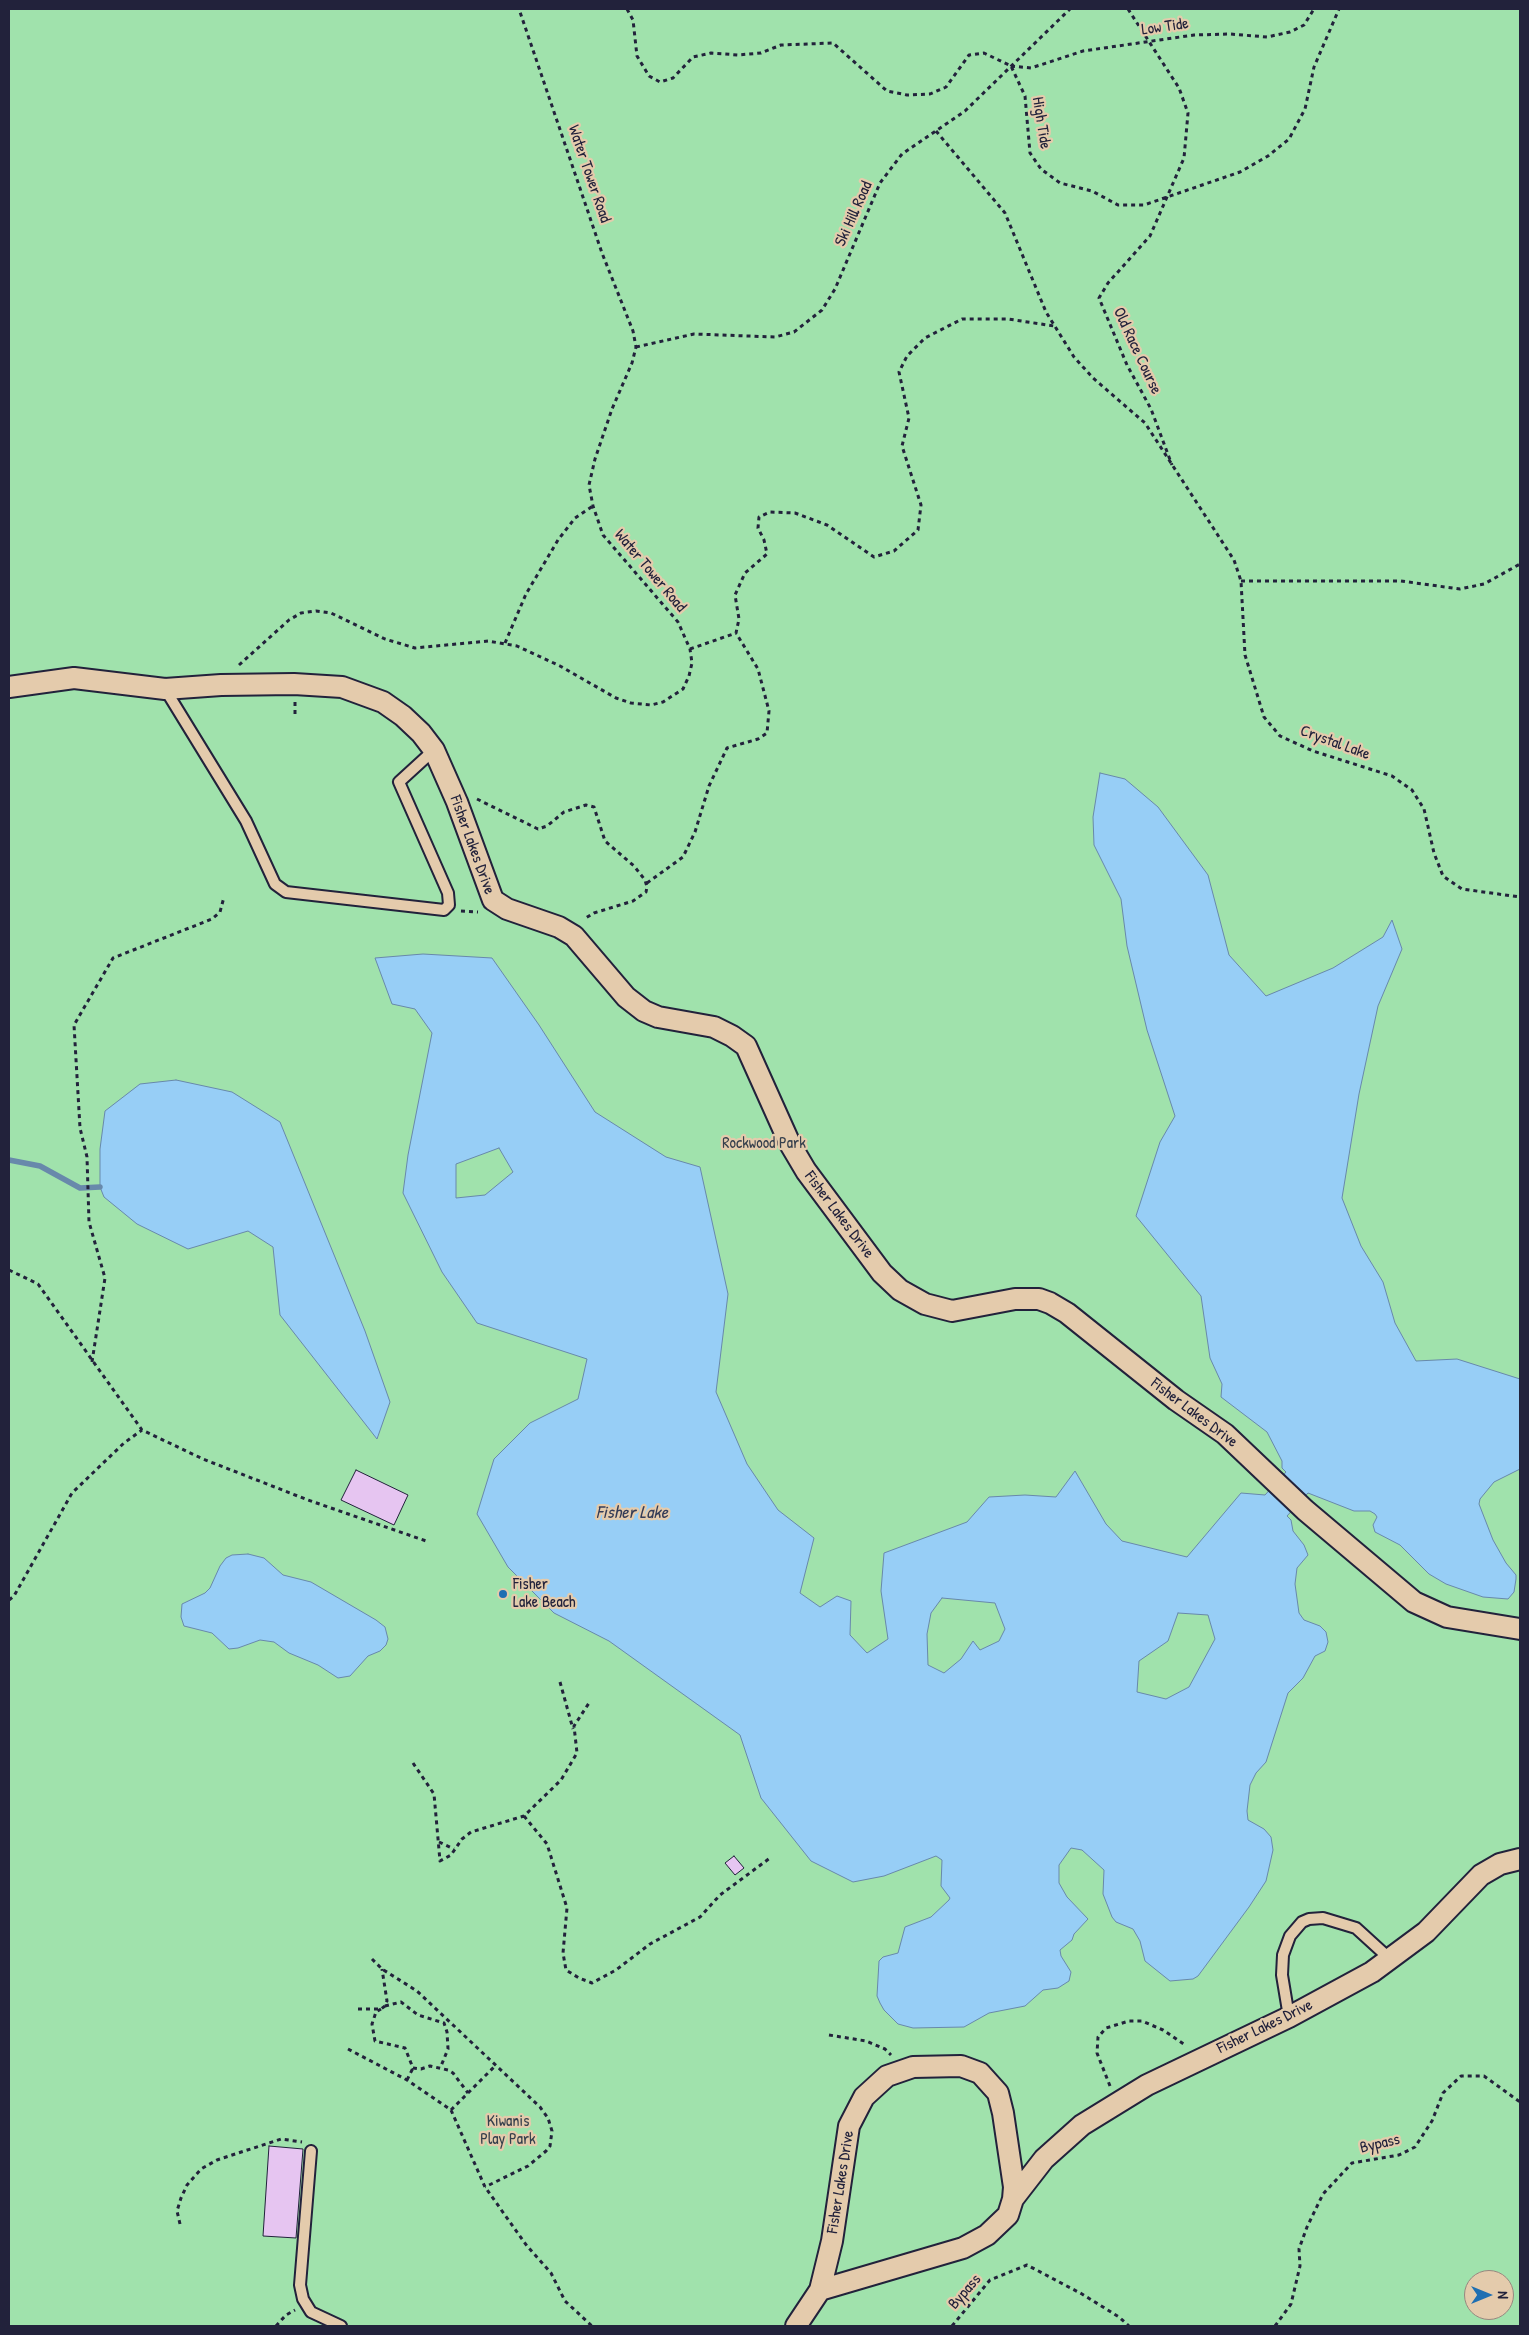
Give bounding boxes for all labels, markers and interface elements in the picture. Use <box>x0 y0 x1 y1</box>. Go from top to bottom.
street label: Low Tide <box>1140 14 1190 40</box>
street label: High Tide <box>1027 96 1055 150</box>
street label: Water Tower Road <box>563 123 615 225</box>
street label: Ski Hill Road <box>831 179 877 249</box>
street label: Old Race Course <box>1109 305 1165 397</box>
street label: Water Tower Road <box>610 526 690 616</box>
street label: Crystal Lake <box>1298 722 1372 764</box>
street label: Fisher Lakes Drive <box>445 793 499 897</box>
park label: Rockwood Park <box>722 1134 806 1154</box>
street label: Fisher Lakes Drive <box>800 1168 878 1262</box>
street label: Fisher Lakes Drive <box>1147 1374 1241 1452</box>
water label: Fisher Lake <box>596 1502 668 1524</box>
place label: Fisher Lake Beach <box>513 1575 576 1613</box>
marker: Fisher Lake Beach <box>497 1588 509 1600</box>
street label: Fisher Lakes Drive <box>1214 1996 1316 2058</box>
park label: Kiwanis Play Park <box>480 2112 536 2150</box>
street label: Fisher Lakes Drive <box>823 2129 859 2235</box>
street label: Bypass <box>1358 2130 1402 2158</box>
street label: Bypass <box>945 2270 985 2314</box>
north arrow <box>1464 2270 1514 2320</box>
text: N <box>1494 2291 1513 2299</box>

